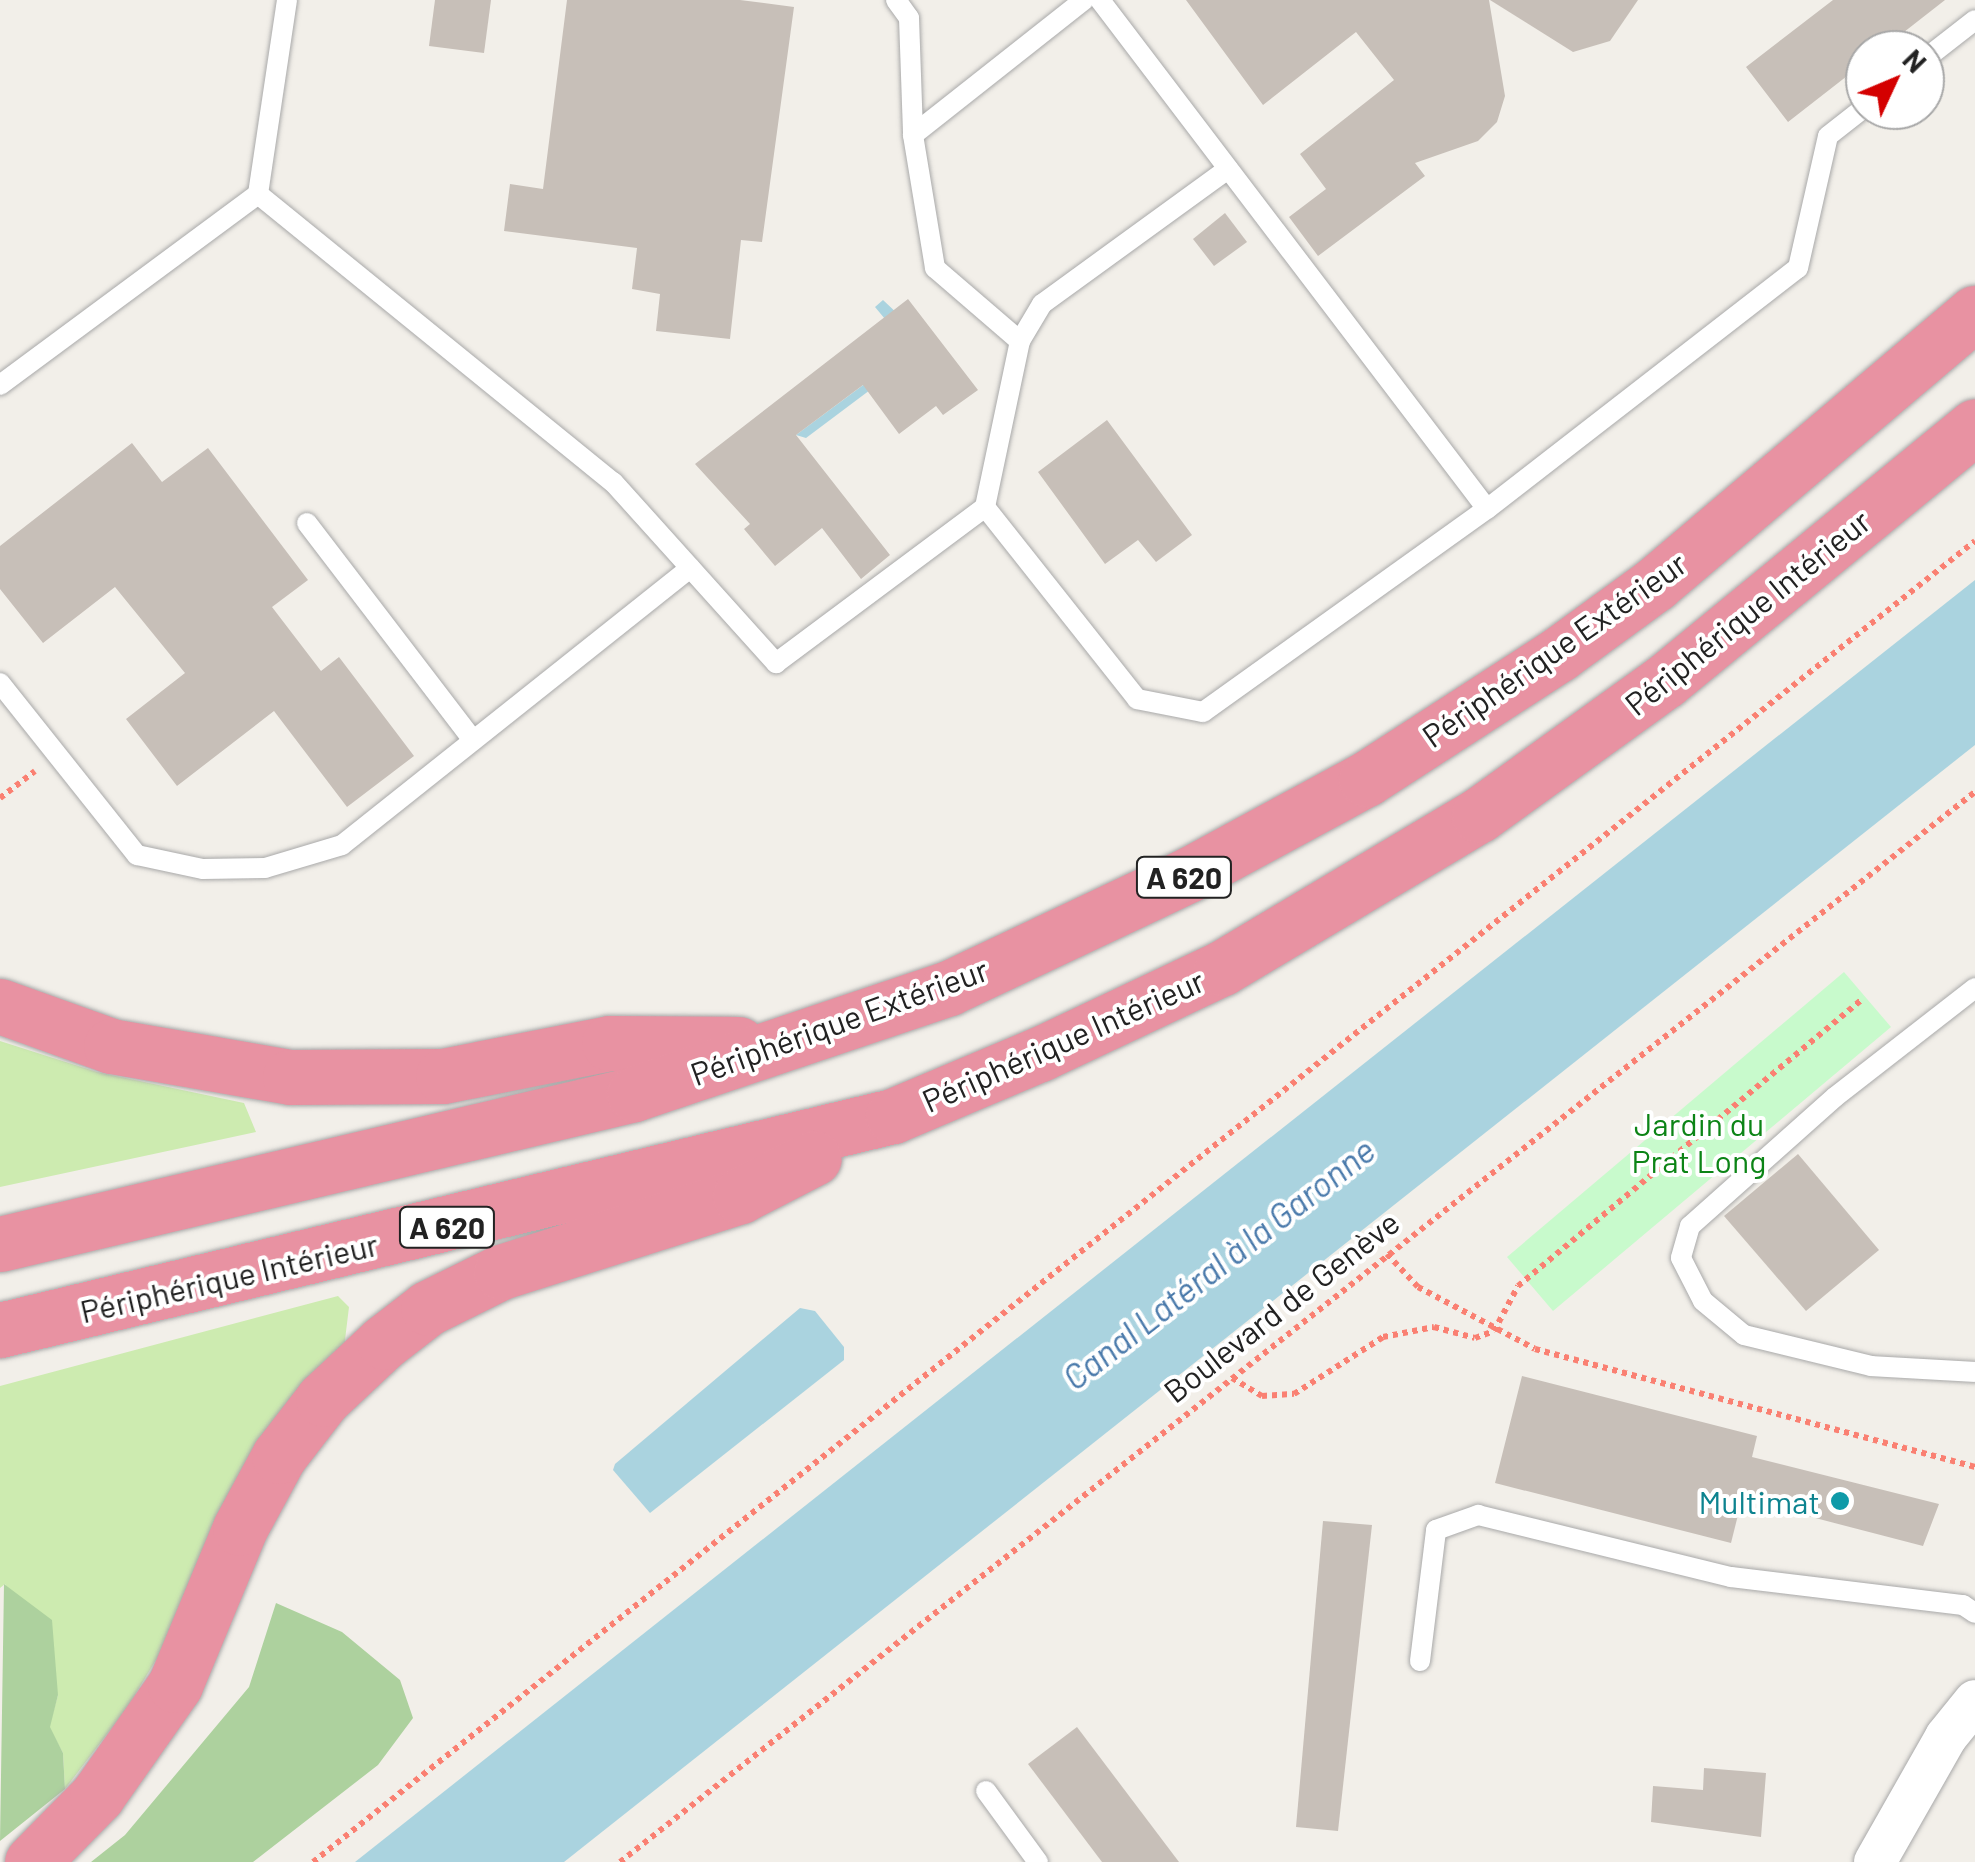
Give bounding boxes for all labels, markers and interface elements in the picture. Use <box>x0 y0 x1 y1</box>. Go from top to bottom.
north arrow <box>1845 30 1945 130</box>
text: N <box>1896 42 1934 79</box>
street label: Périphérique Intérieur <box>1617 501 1877 723</box>
street label: Périphérique Extérieur <box>1415 543 1693 755</box>
road number: A 620 <box>1134 852 1234 902</box>
street label: Périphérique Extérieur <box>685 949 993 1093</box>
street label: Périphérique Intérieur <box>916 961 1210 1119</box>
park label: Jardin du Prat Long <box>1632 1105 1766 1180</box>
water label: Canal Latéral à la Garonne <box>1054 1128 1382 1398</box>
road number: A 620 <box>397 1202 497 1252</box>
street label: Boulevard de Genève <box>1156 1202 1406 1410</box>
street label: Périphérique Intérieur <box>76 1224 382 1330</box>
place label: Multimat <box>1698 1482 1820 1520</box>
marker: Multimat <box>1829 1490 1851 1512</box>

